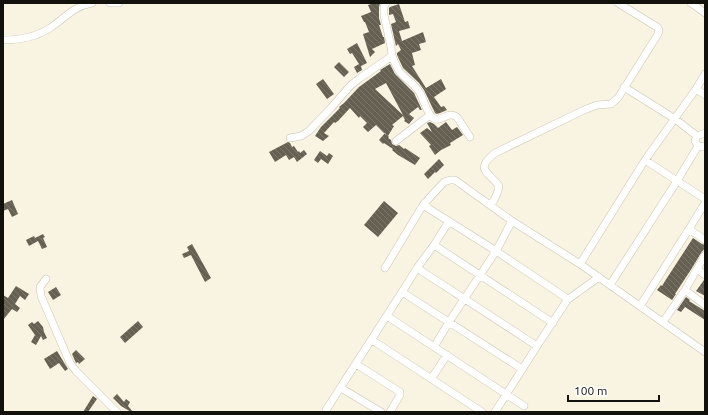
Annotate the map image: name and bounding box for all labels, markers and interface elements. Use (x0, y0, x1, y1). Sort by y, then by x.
scale bar (568, 377, 659, 403)
text: 100 m (574, 384, 607, 397)

